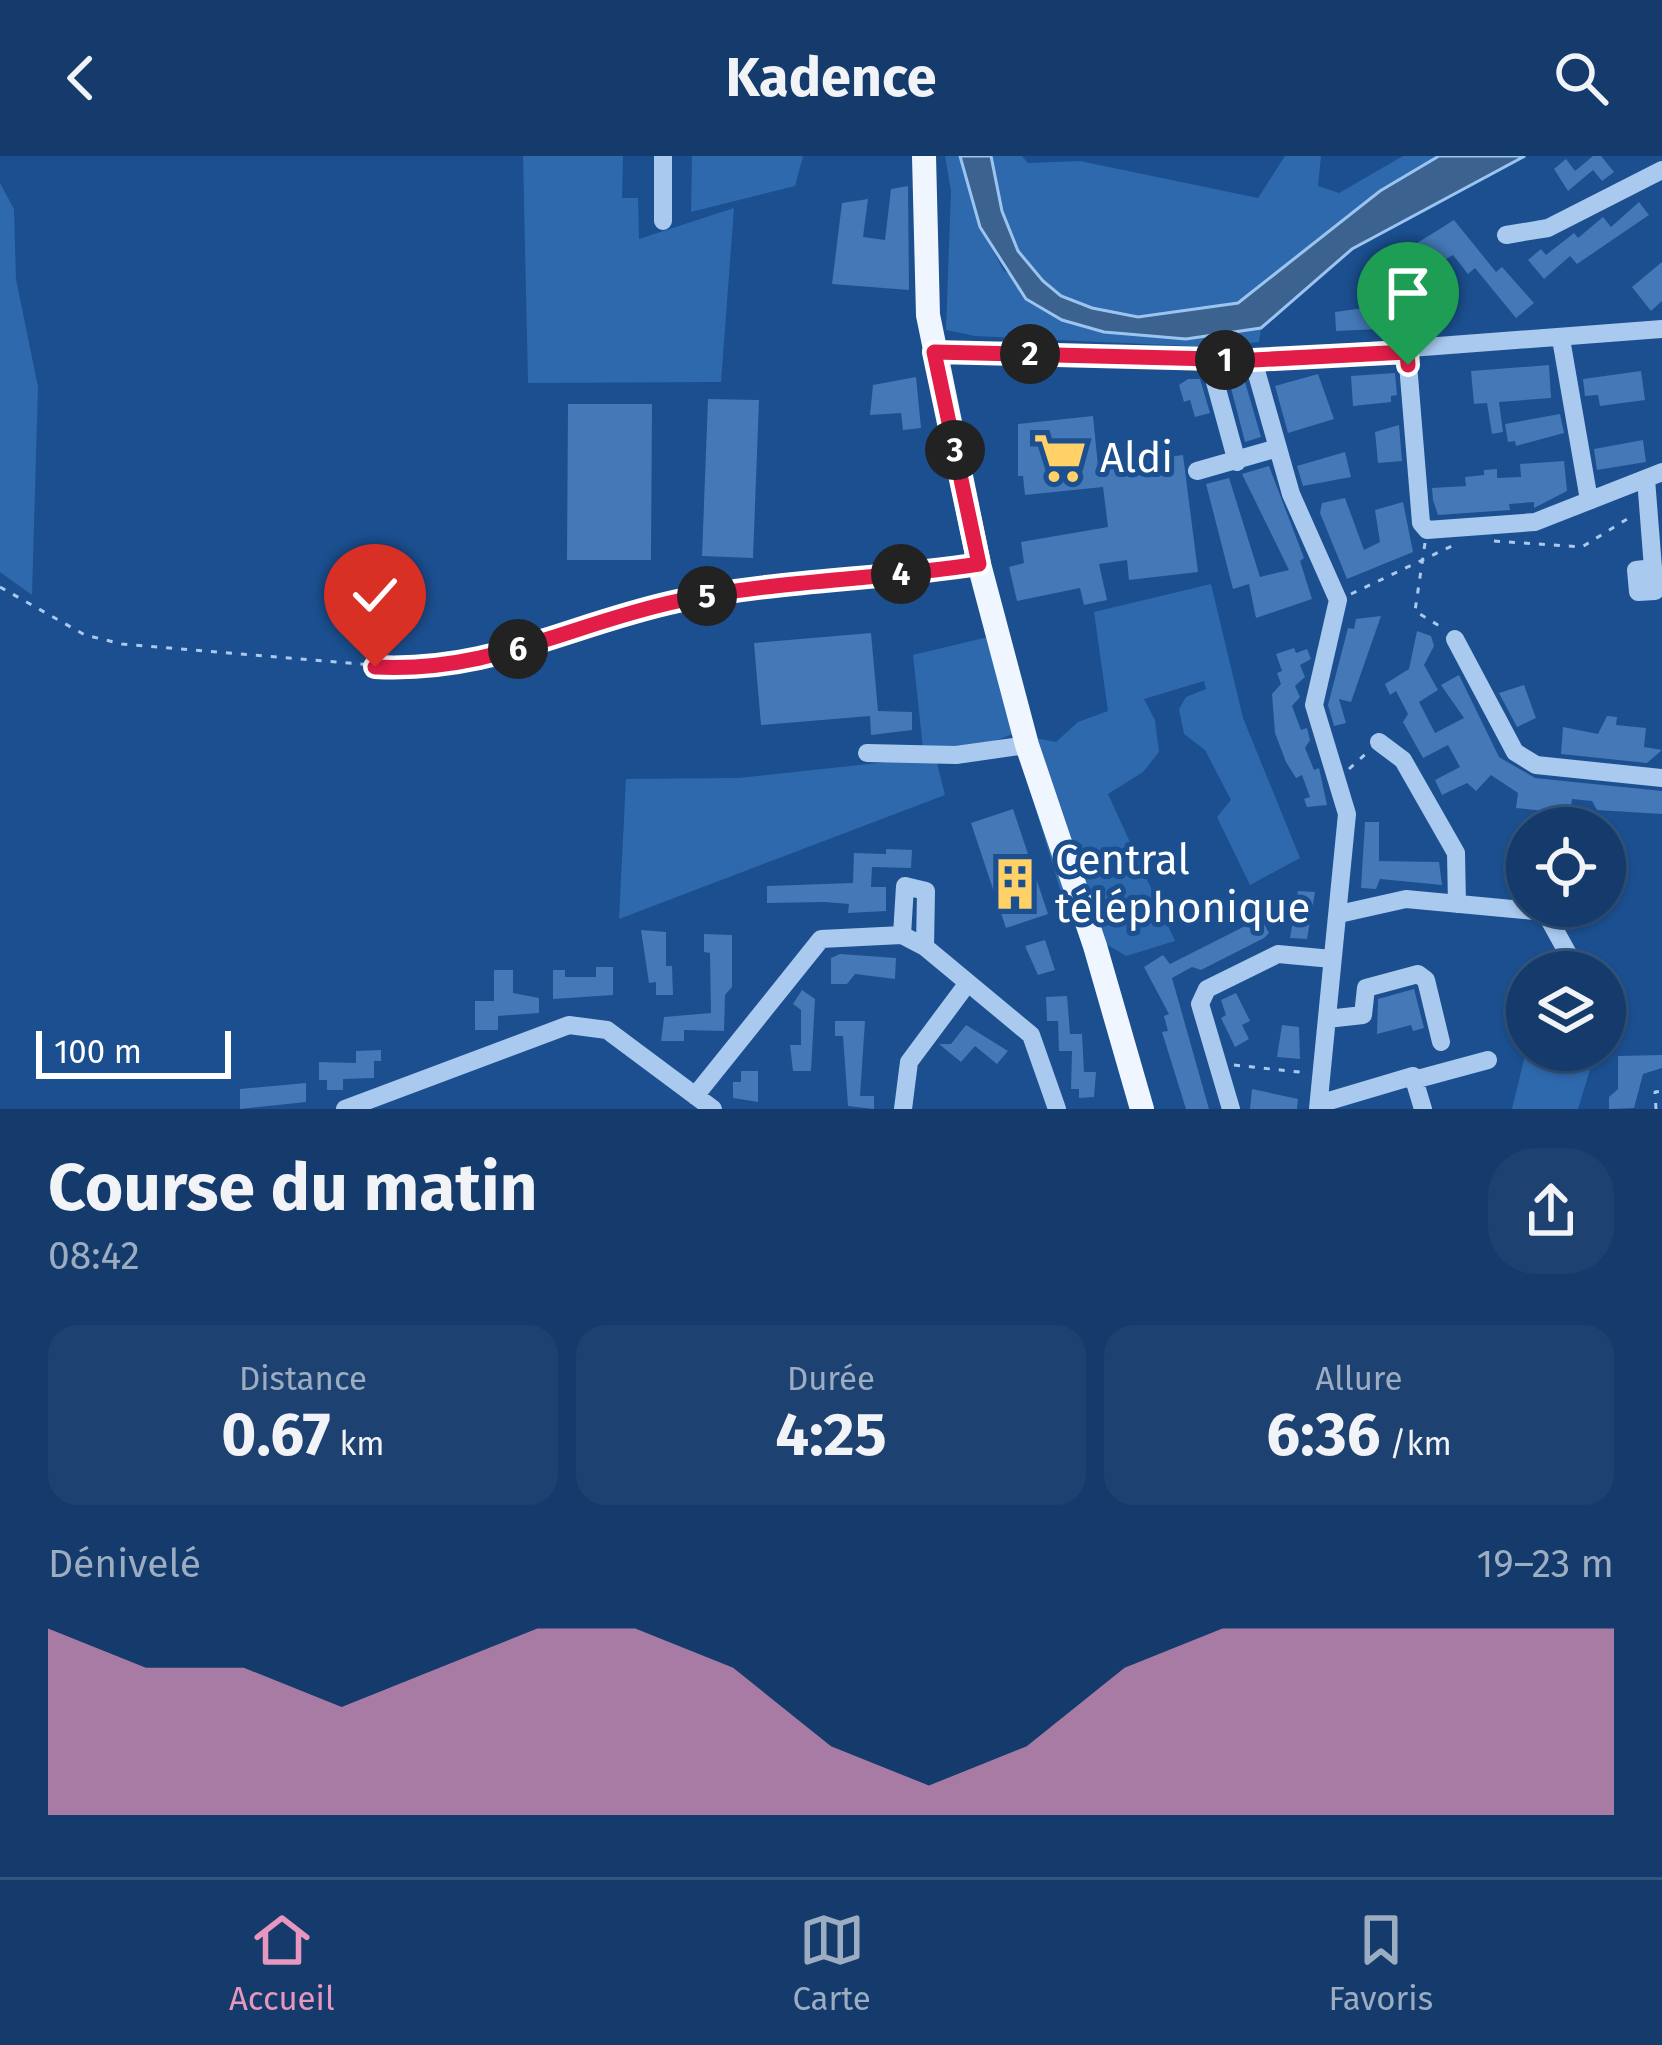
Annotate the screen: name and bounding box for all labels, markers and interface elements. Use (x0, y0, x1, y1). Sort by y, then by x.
icon: back (48, 45, 114, 111)
icon: search (1548, 45, 1614, 111)
text: Kadence (725, 46, 937, 110)
pin (1357, 242, 1459, 365)
icon: arrive (1375, 260, 1441, 326)
pin: 2 (1000, 324, 1060, 384)
pin: 1 (1195, 330, 1255, 390)
text: 2 (1021, 334, 1039, 374)
text: 1 (1217, 340, 1233, 380)
pin: 3 (925, 420, 985, 480)
supermarket icon: Aldi (1031, 429, 1089, 487)
text: 3 (946, 430, 964, 470)
place label: Aldi (1100, 433, 1173, 483)
pin (324, 544, 426, 667)
pin: 4 (871, 544, 931, 604)
text: 4 (892, 554, 910, 594)
icon: check (342, 562, 408, 628)
pin: 5 (677, 566, 737, 626)
text: 5 (698, 576, 716, 616)
pin: 6 (488, 619, 548, 679)
text: 6 (509, 629, 527, 669)
map controls (1506, 807, 1626, 1071)
button: locate (1506, 807, 1626, 927)
place label: Central téléphonique (1055, 835, 1310, 933)
building icon: Central téléphonique (986, 855, 1044, 913)
button: layers (1506, 951, 1626, 1071)
scale bar (36, 1025, 231, 1078)
text: 100 m (54, 1032, 142, 1072)
text: Course du matin (48, 1148, 538, 1227)
button: share (1488, 1148, 1614, 1274)
text: 08:42 (48, 1233, 140, 1279)
text: Distance (239, 1359, 367, 1399)
text: Durée (787, 1359, 875, 1399)
text: Allure (1315, 1359, 1403, 1399)
text: 0.67 (221, 1399, 331, 1471)
text: 4:25 (775, 1399, 887, 1471)
text: 6:36 (1266, 1399, 1381, 1471)
text: km (331, 1424, 385, 1464)
text: /km (1381, 1424, 1452, 1464)
text: Dénivelé (48, 1541, 201, 1587)
text: 19–23 m (1476, 1541, 1614, 1587)
tab: Accueil (229, 1907, 335, 2019)
tab: Carte (792, 1907, 871, 2019)
tab: Favoris (1329, 1907, 1433, 2019)

